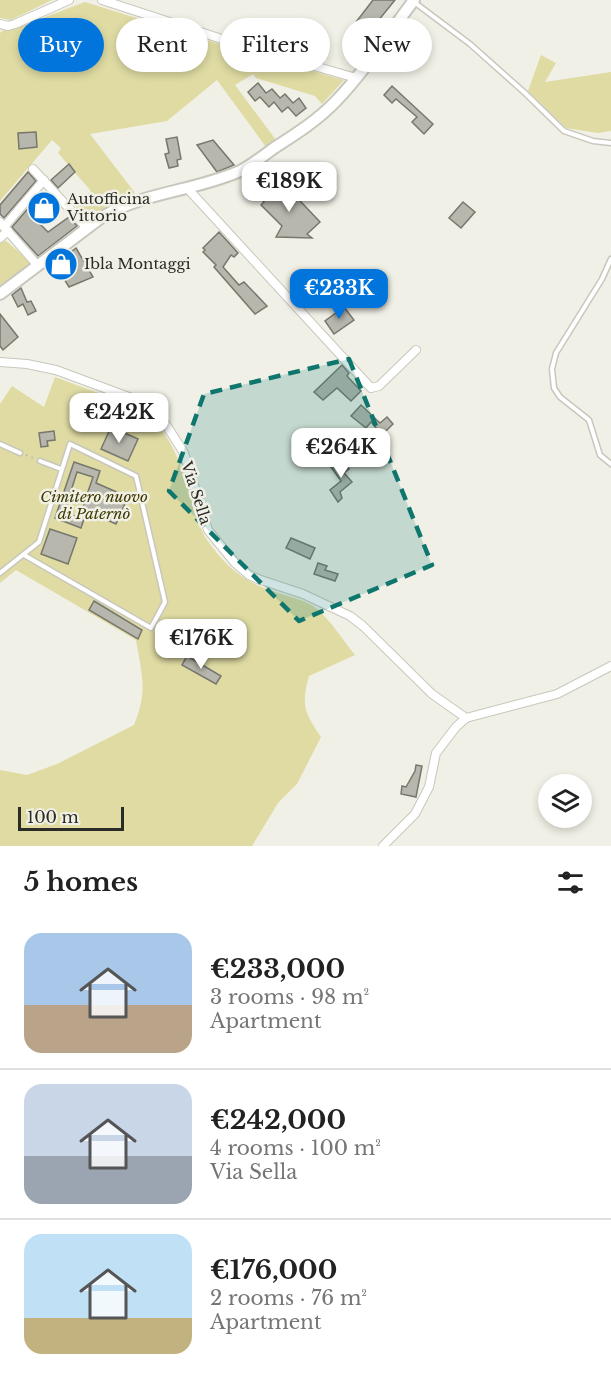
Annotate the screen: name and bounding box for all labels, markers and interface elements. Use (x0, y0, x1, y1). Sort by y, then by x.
chip: Buy (18, 18, 104, 72)
chip: Rent (116, 18, 208, 72)
chip: Filters (220, 18, 330, 72)
chip: New (342, 18, 432, 72)
pin: €189K (247, 162, 331, 213)
text: €189K (256, 169, 322, 193)
place label: Autofficina Vittorio (66, 189, 151, 225)
shop icon: Autofficina Vittorio (26, 190, 62, 226)
shop icon: Ibla Montaggi (43, 246, 79, 282)
place label: Ibla Montaggi (84, 254, 191, 273)
pin: €233K (297, 269, 381, 320)
text: €233K (304, 276, 374, 300)
pin: €242K (77, 393, 161, 444)
text: €242K (84, 400, 155, 424)
pin: €264K (299, 428, 383, 479)
text: €264K (305, 435, 377, 459)
street label: Via Sella (177, 458, 216, 528)
park label: Cimitero nuovo di Paternò (40, 487, 148, 523)
pin: €176K (159, 619, 243, 670)
text: €176K (169, 626, 233, 650)
map controls (538, 774, 592, 828)
button: layers (538, 774, 592, 828)
scale bar (18, 804, 124, 832)
text: 100 m (27, 807, 79, 827)
text: 5 homes (24, 866, 138, 898)
icon: filters (554, 866, 587, 899)
text: €233,000 (210, 953, 345, 985)
icon: home (72, 957, 144, 1029)
text: 3 rooms · 98 m² (210, 985, 369, 1009)
text: Apartment (210, 1009, 321, 1033)
text: €242,000 (210, 1104, 346, 1136)
icon: home (72, 1108, 144, 1180)
text: 4 rooms · 100 m² (210, 1136, 381, 1160)
text: Via Sella (210, 1160, 297, 1184)
text: €176,000 (210, 1254, 337, 1286)
icon: home (72, 1258, 144, 1330)
text: 2 rooms · 76 m² (210, 1286, 367, 1310)
text: Apartment (210, 1310, 321, 1334)

